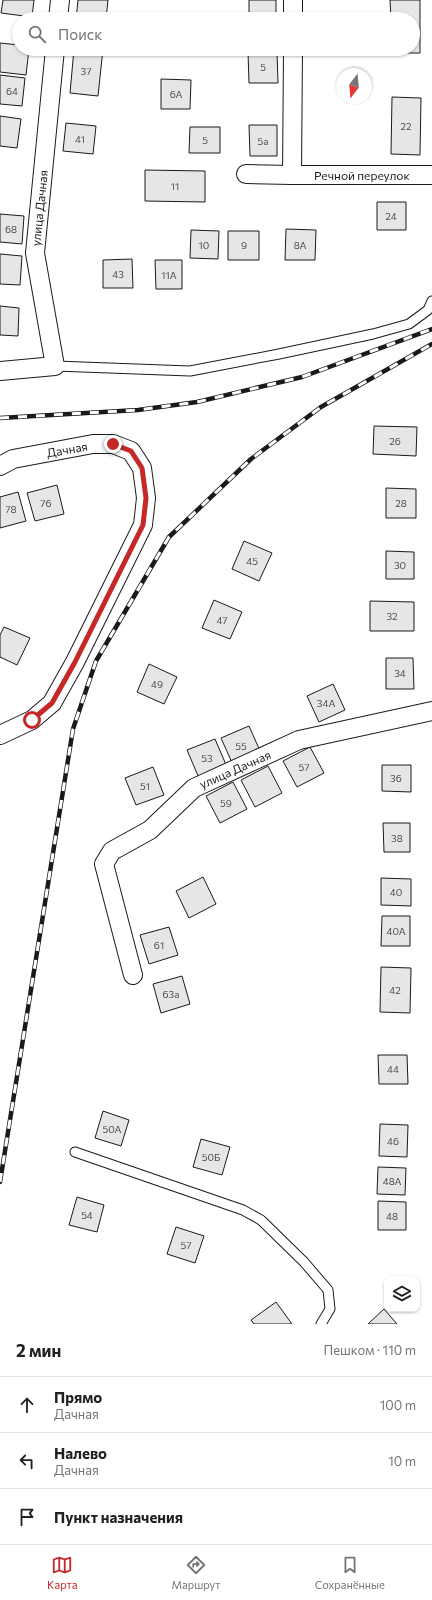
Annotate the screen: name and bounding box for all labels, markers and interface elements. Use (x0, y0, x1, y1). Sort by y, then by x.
search box (12, 12, 420, 56)
icon: search (26, 23, 48, 45)
text: Поиск (58, 25, 102, 43)
house number: 5 (260, 61, 266, 73)
house number: 37 (81, 65, 91, 77)
north arrow (336, 68, 372, 104)
house number: 64 (6, 85, 18, 97)
house number: 6А (170, 88, 182, 100)
house number: 22 (400, 120, 412, 132)
house number: 41 (75, 133, 85, 145)
house number: 5 (202, 134, 208, 146)
house number: 5а (258, 135, 268, 147)
street label: Речной переулок (314, 168, 411, 182)
street label: улица Дачная (28, 169, 50, 247)
house number: 11 (171, 180, 179, 192)
house number: 24 (385, 210, 397, 222)
house number: 68 (5, 223, 17, 235)
house number: 10 (199, 239, 209, 251)
house number: 9 (241, 239, 247, 251)
house number: 8А (294, 239, 306, 251)
house number: 43 (112, 268, 124, 280)
house number: 11А (161, 269, 177, 281)
route end (104, 435, 122, 453)
house number: 26 (389, 435, 401, 447)
street label: Дачная (45, 439, 89, 459)
house number: 76 (40, 497, 52, 509)
house number: 28 (395, 497, 407, 509)
house number: 78 (5, 503, 17, 515)
house number: 45 (246, 555, 258, 567)
house number: 30 (394, 559, 406, 571)
house number: 32 (386, 610, 398, 622)
house number: 47 (216, 614, 228, 626)
house number: 34 (394, 667, 406, 679)
house number: 49 (151, 678, 163, 690)
house number: 34А (317, 697, 335, 709)
route start (23, 711, 41, 729)
house number: 55 (235, 740, 247, 752)
street label: улица Дачная (197, 747, 273, 791)
house number: 53 (201, 752, 213, 764)
house number: 57 (298, 761, 310, 773)
house number: 36 (390, 772, 402, 784)
house number: 51 (140, 780, 150, 792)
house number: 59 (220, 797, 232, 809)
house number: 38 (391, 832, 403, 844)
house number: 40 (390, 886, 402, 898)
house number: 40А (386, 925, 406, 937)
house number: 61 (154, 939, 164, 951)
house number: 42 (389, 984, 401, 996)
house number: 63а (163, 988, 179, 1000)
house number: 44 (387, 1063, 399, 1075)
house number: 50А (103, 1123, 122, 1135)
house number: 46 (387, 1135, 399, 1147)
house number: 50Б (202, 1151, 220, 1163)
house number: 48А (383, 1175, 401, 1187)
house number: 54 (81, 1209, 93, 1221)
house number: 48 (386, 1210, 398, 1222)
house number: 57 (180, 1239, 192, 1251)
map controls (384, 1276, 420, 1312)
button: layers (384, 1276, 420, 1312)
text: 2 мин (16, 1340, 61, 1361)
text: Пешком · 110 m (324, 1342, 416, 1358)
text: Прямо (54, 1388, 102, 1406)
icon: ahead (16, 1394, 38, 1416)
text: 100 m (380, 1397, 416, 1413)
text: Дачная (54, 1406, 99, 1422)
text: Налево (54, 1444, 107, 1462)
icon: left (16, 1450, 38, 1472)
text: 10 m (388, 1453, 416, 1469)
text: Дачная (54, 1462, 99, 1478)
icon: arrive (16, 1506, 38, 1528)
text: Пункт назначения (54, 1508, 183, 1526)
tab: Карта (47, 1554, 77, 1591)
tab: Маршрут (172, 1554, 220, 1591)
tab: Сохранённые (315, 1554, 385, 1591)

